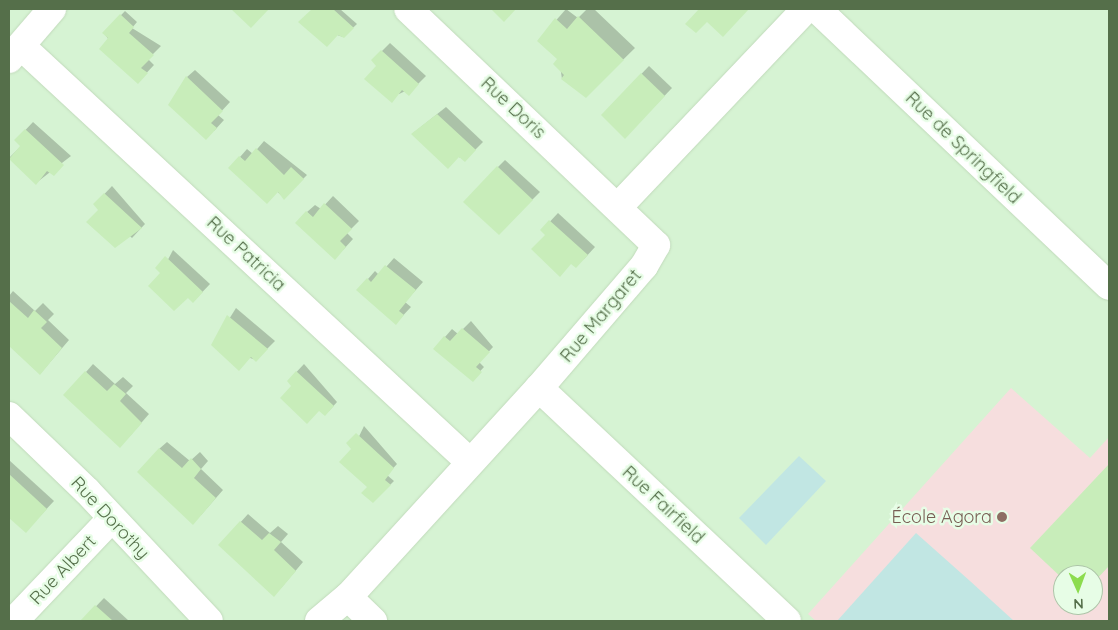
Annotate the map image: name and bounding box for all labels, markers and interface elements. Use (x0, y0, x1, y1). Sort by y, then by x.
street label: Rue Doris (476, 73, 550, 143)
street label: Rue de Springfield (901, 87, 1025, 209)
street label: Rue Patricia (202, 212, 290, 296)
street label: Rue Margaret (556, 265, 646, 367)
street label: Rue Fairfield (618, 462, 708, 548)
street label: Rue Dorothy (66, 472, 154, 564)
place label: École Agora (892, 506, 992, 528)
marker: École Agora (996, 511, 1008, 523)
street label: Rue Albert (25, 531, 101, 609)
north arrow (1053, 565, 1103, 615)
text: N (1073, 595, 1084, 613)

